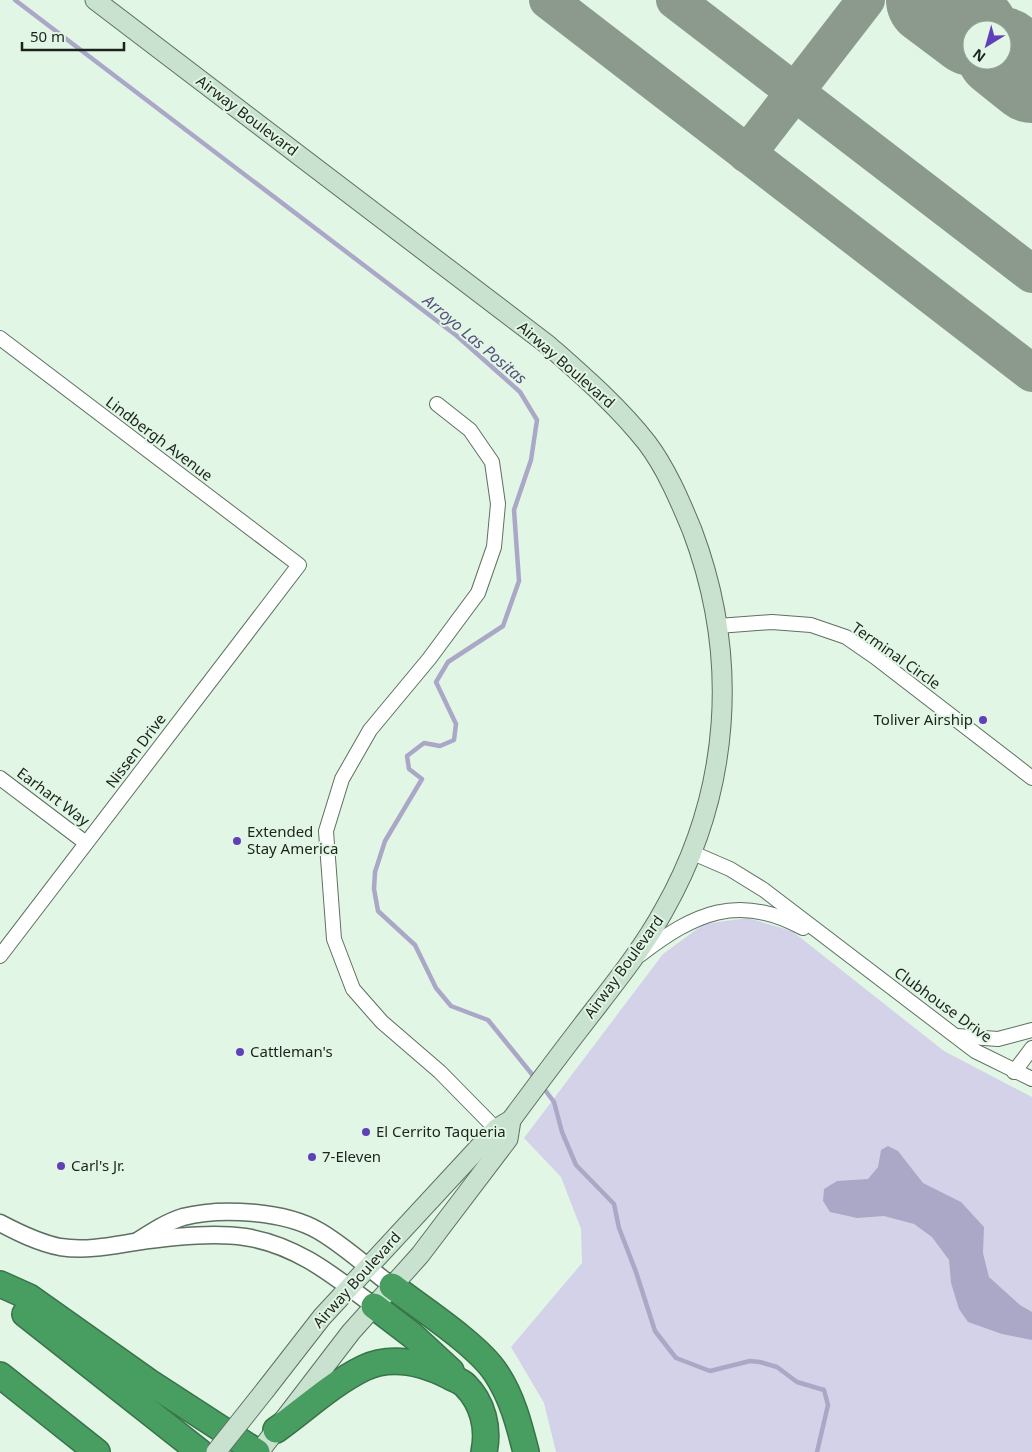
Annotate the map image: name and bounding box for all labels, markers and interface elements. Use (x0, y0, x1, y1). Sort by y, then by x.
scale bar (22, 20, 125, 52)
north arrow (962, 20, 1012, 70)
text: 50 m (30, 26, 65, 46)
text: N (969, 45, 989, 67)
street label: Airway Boulevard (193, 70, 303, 160)
water label: Arroyo Las Positas (418, 288, 532, 389)
street label: Airway Boulevard (514, 316, 620, 412)
street label: Lindbergh Avenue (102, 391, 217, 485)
street label: Terminal Circle (848, 617, 945, 693)
street label: Nissen Drive (101, 709, 170, 792)
place label: Toliver Airship (874, 709, 973, 729)
marker: Toliver Airship (977, 714, 989, 726)
street label: Earhart Way (13, 762, 94, 830)
place label: Extended Stay America (247, 821, 338, 858)
marker: Extended Stay America (231, 835, 243, 847)
street label: Airway Boulevard (579, 911, 667, 1022)
street label: Clubhouse Drive (891, 962, 996, 1046)
place label: Cattleman's (250, 1041, 333, 1061)
marker: Cattleman's (234, 1046, 246, 1058)
place label: El Cerrito Taqueria (376, 1121, 506, 1141)
marker: El Cerrito Taqueria (360, 1126, 372, 1138)
place label: 7-Eleven (322, 1146, 381, 1166)
marker: 7-Eleven (306, 1151, 318, 1163)
place label: Carl's Jr. (71, 1155, 125, 1175)
marker: Carl's Jr. (55, 1160, 67, 1172)
street label: Airway Boulevard (308, 1227, 405, 1332)

